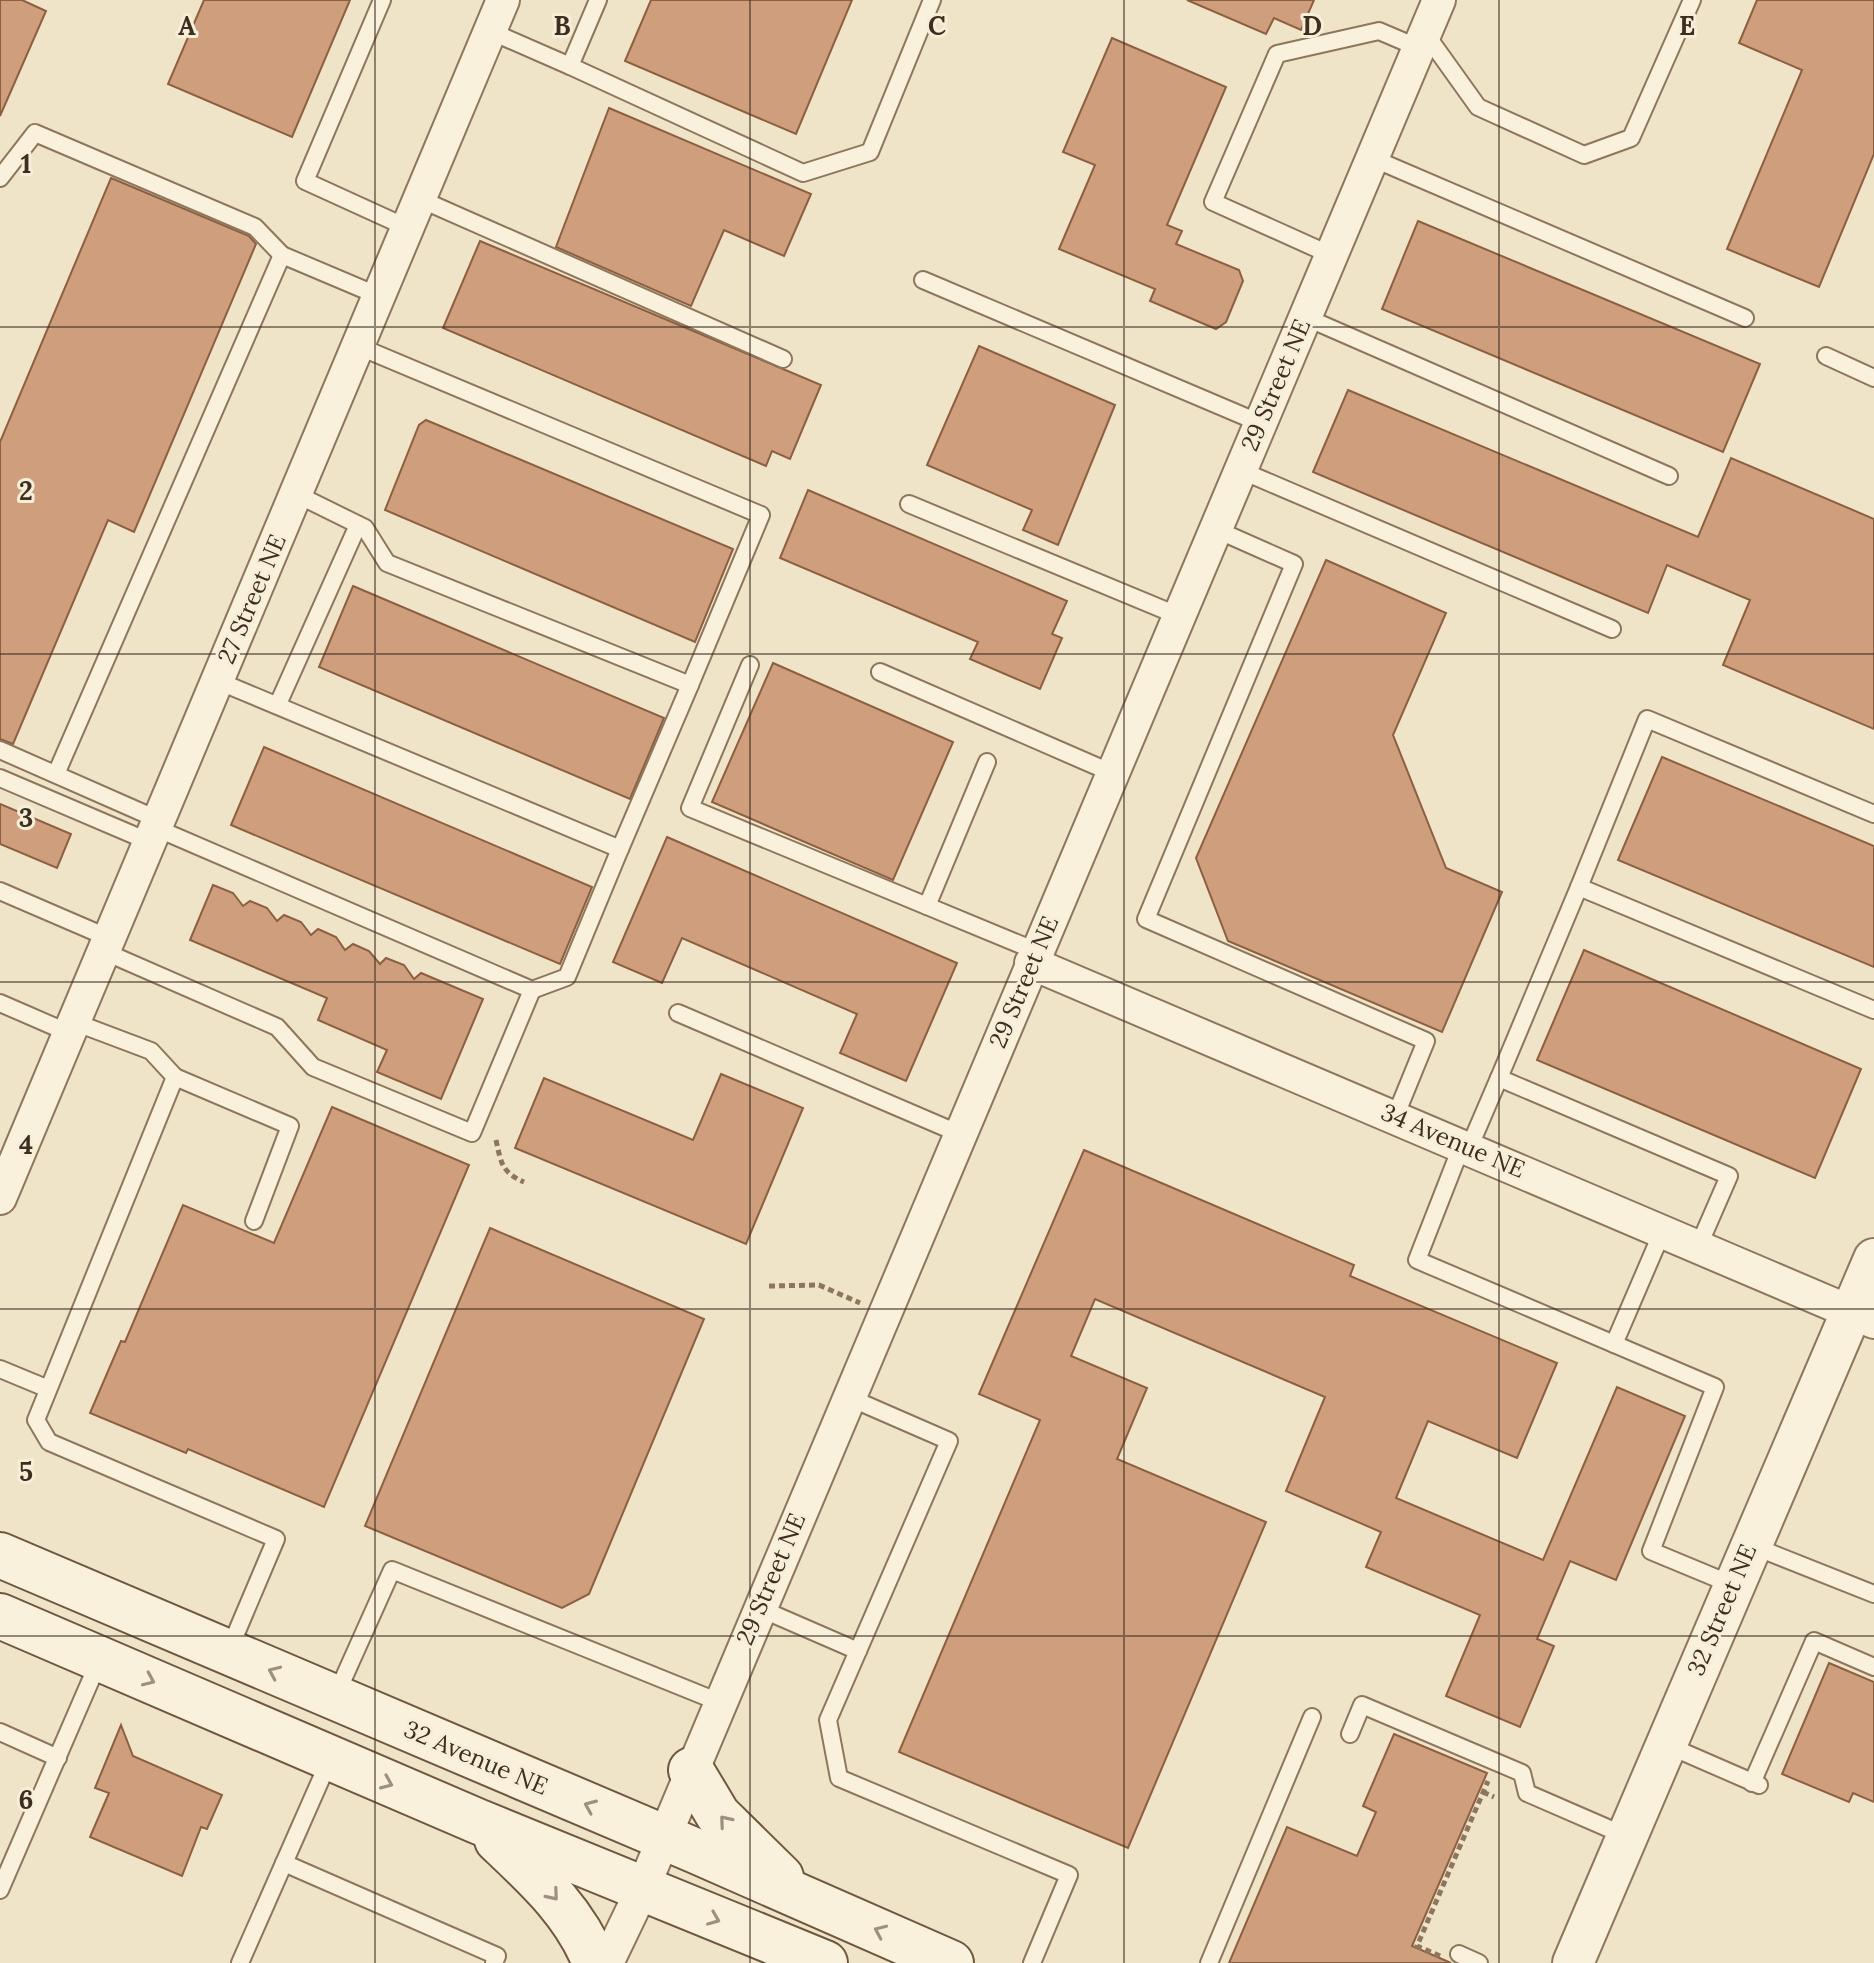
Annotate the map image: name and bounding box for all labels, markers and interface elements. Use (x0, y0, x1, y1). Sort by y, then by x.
text: A (178, 9, 196, 42)
text: B (553, 9, 571, 42)
text: C (928, 9, 946, 42)
text: D (1302, 9, 1322, 42)
text: E (1679, 9, 1695, 42)
text: 1 (21, 147, 31, 180)
street label: 29 Street NE (1234, 314, 1317, 456)
text: 2 (19, 474, 33, 507)
street label: 27 Street NE (210, 529, 293, 668)
text: 3 (19, 801, 33, 834)
street label: 29 Street NE (982, 911, 1065, 1053)
street label: 34 Avenue NE (1376, 1096, 1530, 1185)
text: 4 (19, 1128, 33, 1161)
text: 5 (19, 1455, 33, 1488)
street label: 29 Street NE (729, 1508, 812, 1650)
street label: 32 Street NE (1680, 1539, 1763, 1680)
one-way arrow (267, 1665, 282, 1681)
one-way arrow (141, 1671, 155, 1687)
street label: 32 Avenue NE (399, 1713, 553, 1802)
one-way arrow (379, 1774, 393, 1790)
text: 6 (19, 1783, 33, 1816)
one-way arrow (584, 1800, 598, 1816)
one-way arrow (720, 1816, 735, 1830)
one-way arrow (543, 1886, 558, 1901)
one-way arrow (706, 1909, 720, 1926)
one-way arrow (874, 1925, 888, 1941)

